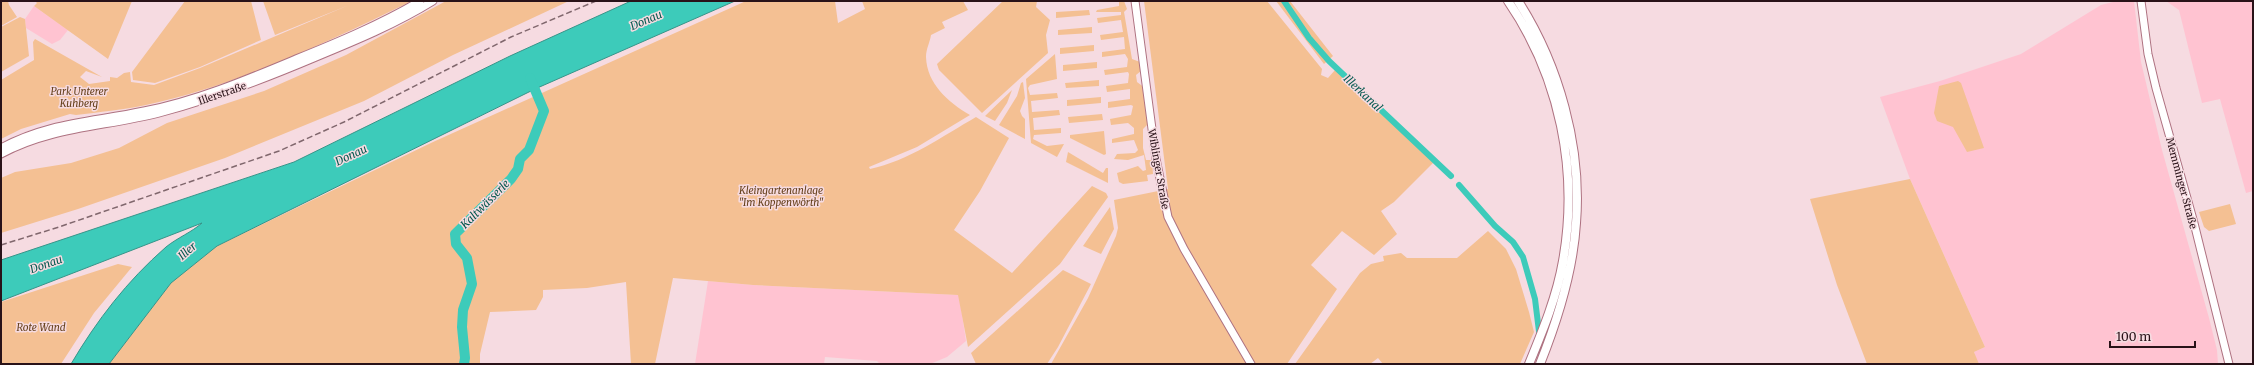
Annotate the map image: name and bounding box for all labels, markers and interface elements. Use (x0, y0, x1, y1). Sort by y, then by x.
water label: Donau (627, 7, 664, 33)
water label: Illerkanal (1341, 72, 1385, 114)
street label: Illerstraße (196, 79, 248, 108)
park label: Park Unterer Kuhberg (50, 85, 108, 110)
street label: Wiblinger Straße (1145, 127, 1172, 210)
street label: Memminger Straße (2163, 136, 2200, 230)
water label: Donau (332, 142, 369, 169)
water label: Kaltwässerle (457, 176, 513, 232)
park label: Kleingartenanlage "Im Koppenwörth" (738, 184, 824, 209)
water label: Iller (175, 239, 199, 263)
water label: Donau (27, 252, 64, 276)
park label: Rote Wand (16, 321, 66, 334)
scale bar (2110, 323, 2195, 349)
text: 100 m (2116, 329, 2151, 344)

